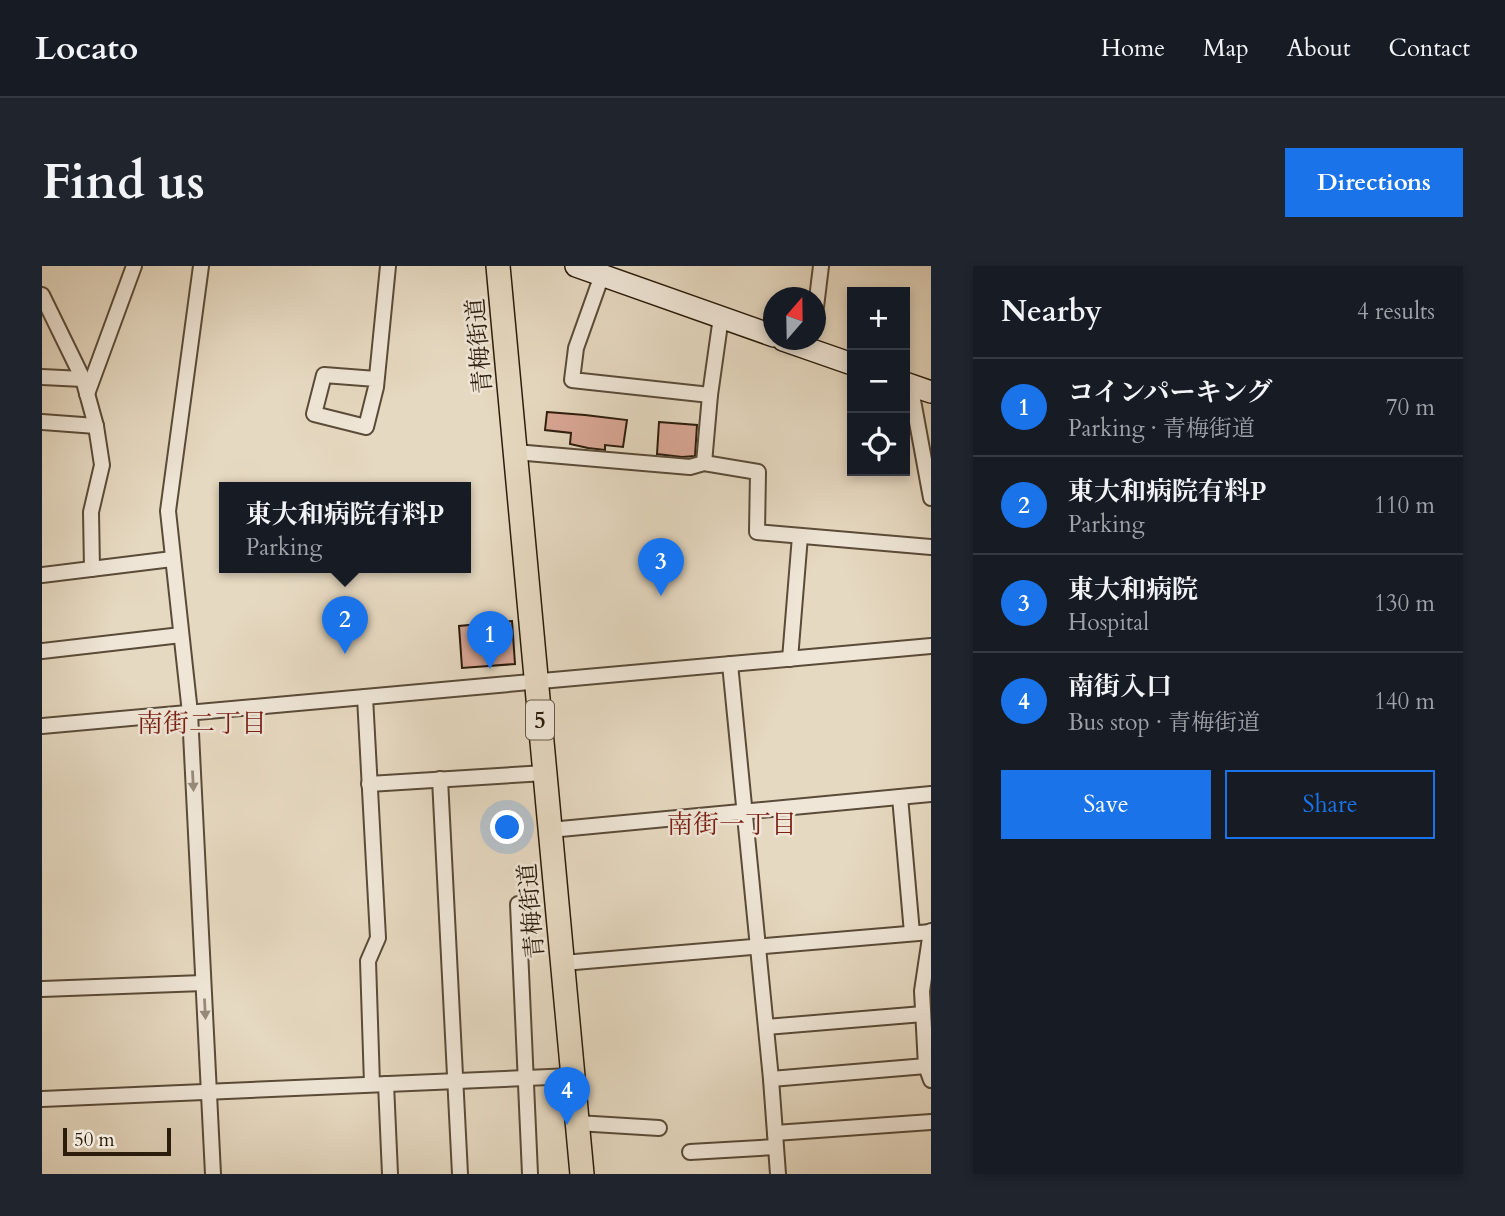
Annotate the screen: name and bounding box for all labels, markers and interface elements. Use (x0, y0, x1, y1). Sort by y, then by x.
text: Locato (35, 26, 138, 71)
text: Home (1101, 32, 1165, 65)
text: Map (1203, 32, 1249, 65)
text: About (1287, 32, 1351, 65)
text: Contact (1389, 32, 1470, 65)
button: Directions (1285, 148, 1463, 217)
text: Find us (42, 149, 205, 216)
north arrow (763, 287, 826, 350)
map controls (847, 287, 910, 476)
button: + (847, 287, 910, 350)
text: Nearby (1001, 291, 1102, 332)
text: 4 results (1357, 296, 1435, 327)
street label: 青梅街道 (459, 297, 500, 395)
button: − (847, 350, 910, 413)
text: コインパーキング (1068, 375, 1273, 410)
text: 1 (1018, 392, 1030, 423)
text: 70 m (1386, 392, 1435, 423)
button: locate (847, 413, 910, 476)
text: Parking · 青梅街道 (1068, 413, 1255, 444)
text: 東大和病院有料P (1068, 474, 1267, 509)
popup (219, 482, 471, 573)
text: 2 (1018, 490, 1030, 521)
text: 110 m (1374, 490, 1435, 521)
text: 東大和病院有料P (246, 497, 444, 532)
text: Parking (1068, 509, 1145, 540)
text: Parking (246, 532, 322, 563)
pin: 3 (638, 538, 684, 596)
text: 東大和病院 (1068, 572, 1198, 607)
text: 3 (1018, 588, 1030, 619)
text: 130 m (1374, 588, 1435, 619)
pin: 2 (322, 596, 368, 654)
text: Hospital (1068, 607, 1149, 638)
pin: 1 (467, 611, 513, 669)
text: 南街入口 (1068, 669, 1172, 704)
text: 4 (1018, 686, 1030, 717)
text: 140 m (1374, 686, 1435, 717)
road number: 5 (526, 701, 554, 740)
district label: 南街二丁目 (137, 706, 267, 741)
text: Bus stop · 青梅街道 (1068, 707, 1260, 738)
button: Save (1001, 770, 1211, 839)
button: Share (1225, 770, 1435, 839)
one-way arrow (188, 771, 199, 793)
district label: 南街一丁目 (667, 807, 797, 842)
your location (490, 810, 524, 844)
street label: 青梅街道 (511, 862, 552, 960)
one-way arrow (199, 998, 210, 1020)
pin: 4 (544, 1067, 590, 1125)
scale bar (63, 1125, 172, 1157)
text: 50 m (74, 1127, 115, 1153)

